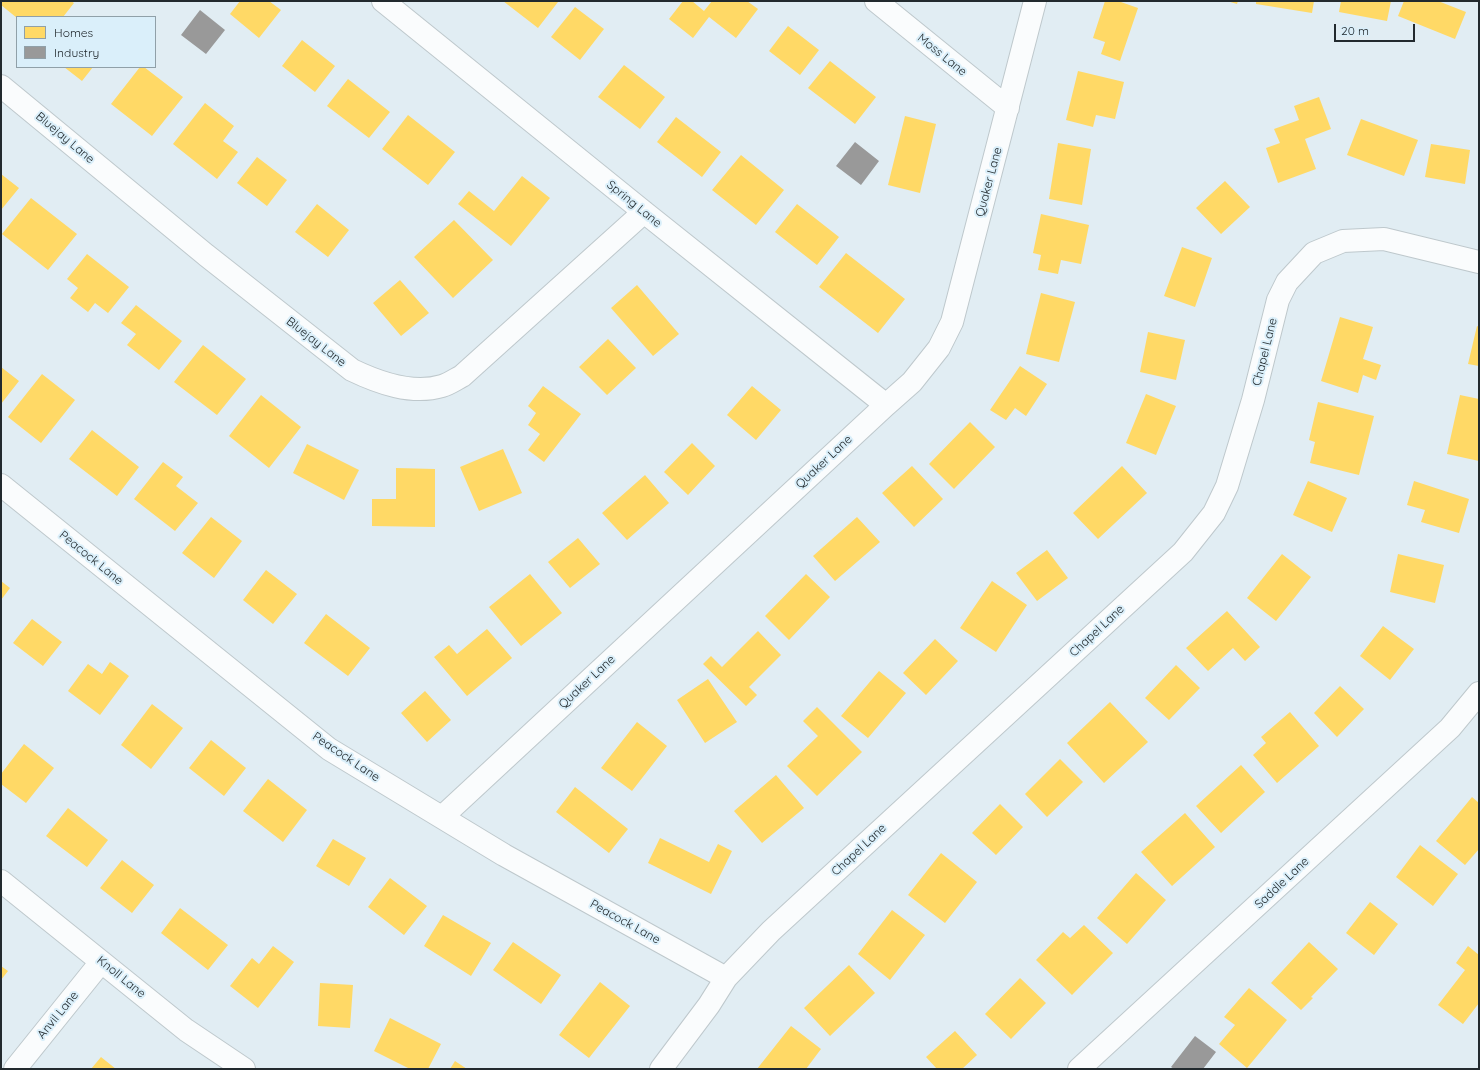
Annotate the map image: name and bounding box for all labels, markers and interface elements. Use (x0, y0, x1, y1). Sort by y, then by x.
legend (16, 16, 156, 68)
scale bar (1336, 16, 1417, 42)
text: 20 m (1341, 23, 1369, 38)
text: Homes (54, 25, 93, 40)
street label: Moss Lane (915, 31, 969, 79)
text: Industry (54, 45, 99, 60)
street label: Bluejay Lane (33, 109, 97, 167)
street label: Quaker Lane (973, 146, 1005, 218)
street label: Spring Lane (604, 178, 664, 230)
street label: Bluejay Lane (283, 314, 349, 370)
street label: Chapel Lane (1250, 317, 1280, 387)
street label: Quaker Lane (793, 432, 855, 492)
street label: Peacock Lane (56, 528, 126, 588)
street label: Chapel Lane (1067, 602, 1127, 660)
street label: Quaker Lane (556, 652, 618, 712)
street label: Peacock Lane (310, 729, 382, 785)
street label: Chapel Lane (829, 821, 889, 879)
street label: Saddle Lane (1252, 854, 1312, 912)
street label: Peacock Lane (587, 897, 663, 947)
street label: Knoll Lane (94, 953, 148, 1001)
street label: Anvil Lane (34, 988, 82, 1042)

